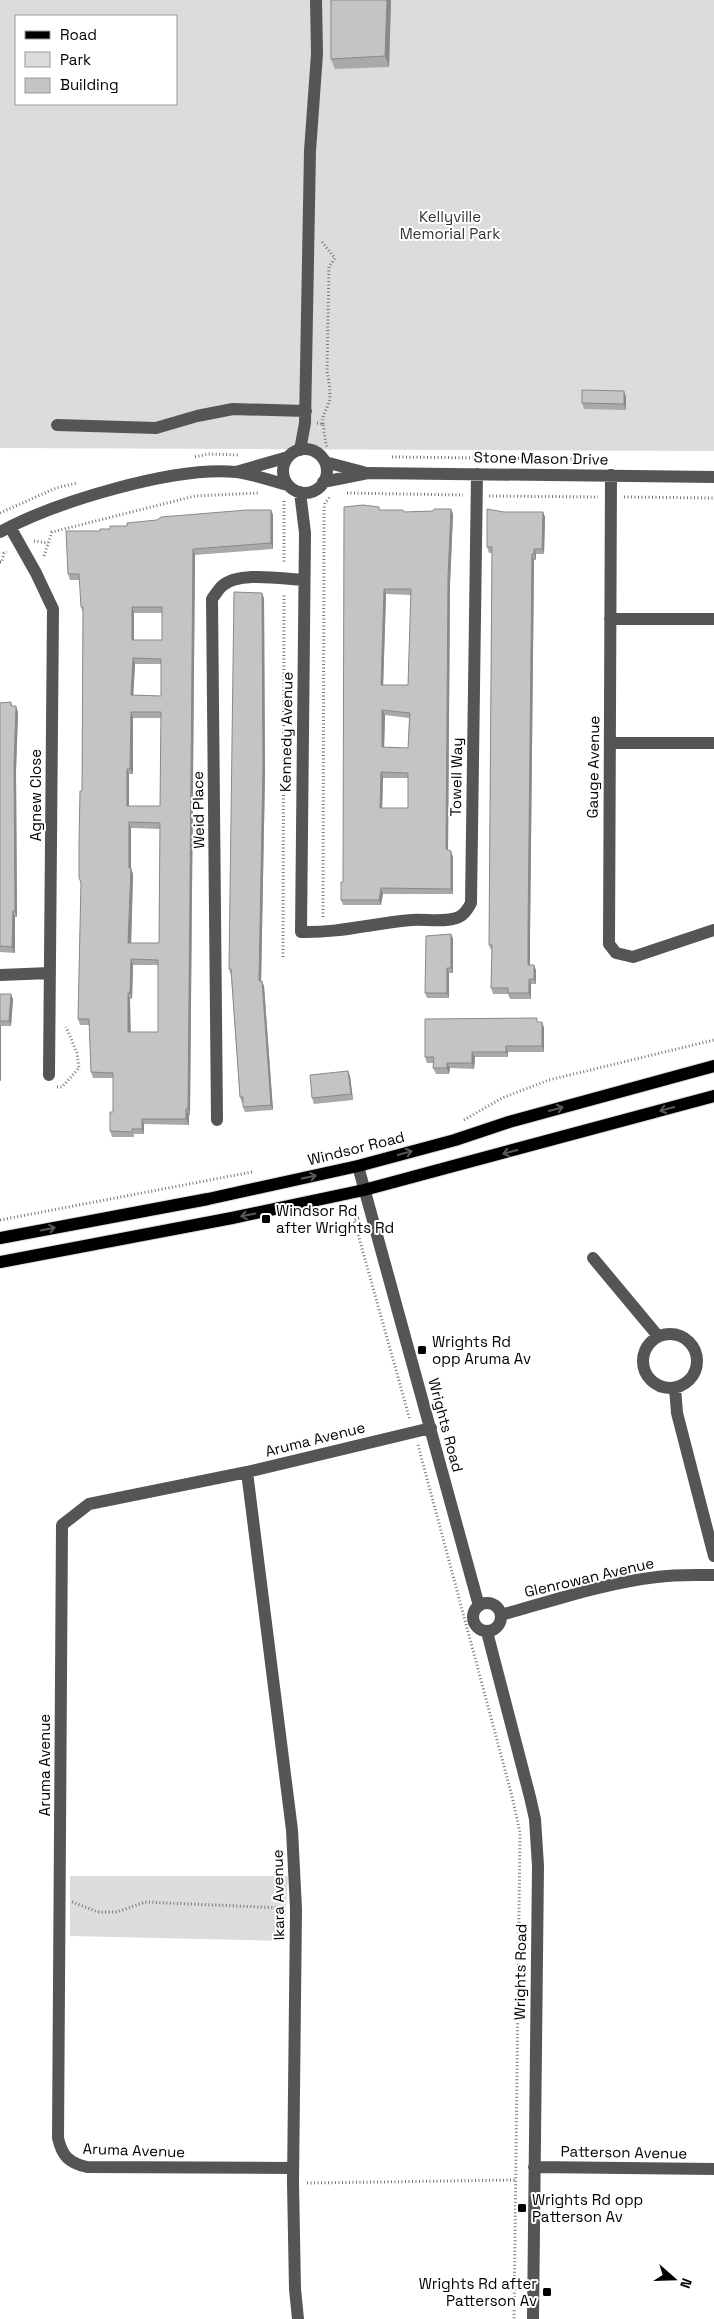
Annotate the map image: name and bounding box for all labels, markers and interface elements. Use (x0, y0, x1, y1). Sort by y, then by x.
legend (15, 15, 178, 105)
text: Road (60, 25, 97, 44)
text: Park (60, 50, 91, 69)
text: Building (60, 75, 119, 94)
park label: Kellyville Memorial Park (400, 207, 500, 243)
street label: Stone Mason Drive (473, 447, 609, 469)
street label: Kennedy Avenue (275, 671, 297, 792)
street label: Gauge Avenue (583, 715, 603, 818)
street label: Towell Way (446, 737, 466, 817)
street label: Agnew Close (26, 749, 45, 841)
street label: Weid Place (188, 771, 208, 849)
one-way arrow (547, 1104, 563, 1113)
one-way arrow (659, 1105, 675, 1114)
street label: Windsor Road (306, 1127, 406, 1169)
one-way arrow (503, 1147, 519, 1157)
one-way arrow (397, 1148, 413, 1158)
one-way arrow (300, 1172, 316, 1181)
place label: Windsor Rd after Wrights Rd (276, 1201, 394, 1237)
one-way arrow (240, 1211, 256, 1220)
marker: Windsor Rd after Wrights Rd (260, 1213, 272, 1225)
one-way arrow (40, 1224, 56, 1233)
place label: Wrights Rd opp Aruma Av (432, 1332, 531, 1368)
marker: Wrights Rd opp Aruma Av (416, 1344, 428, 1356)
street label: Wrights Road (424, 1376, 468, 1474)
street label: Aruma Avenue (263, 1417, 367, 1461)
street label: Glenrowan Avenue (522, 1553, 656, 1601)
street label: Aruma Avenue (35, 1714, 54, 1816)
street label: Ikara Avenue (268, 1849, 288, 1941)
street label: Wrights Road (510, 1924, 530, 2020)
street label: Aruma Avenue (82, 2139, 186, 2161)
street label: Patterson Avenue (561, 2141, 688, 2163)
place label: Wrights Rd opp Patterson Av (532, 2190, 643, 2226)
marker: Wrights Rd opp Patterson Av (516, 2202, 528, 2214)
north arrow (649, 2254, 699, 2304)
place label: Wrights Rd after Patterson Av (419, 2274, 537, 2310)
text: N (676, 2276, 696, 2291)
marker: Wrights Rd after Patterson Av (541, 2286, 553, 2298)

